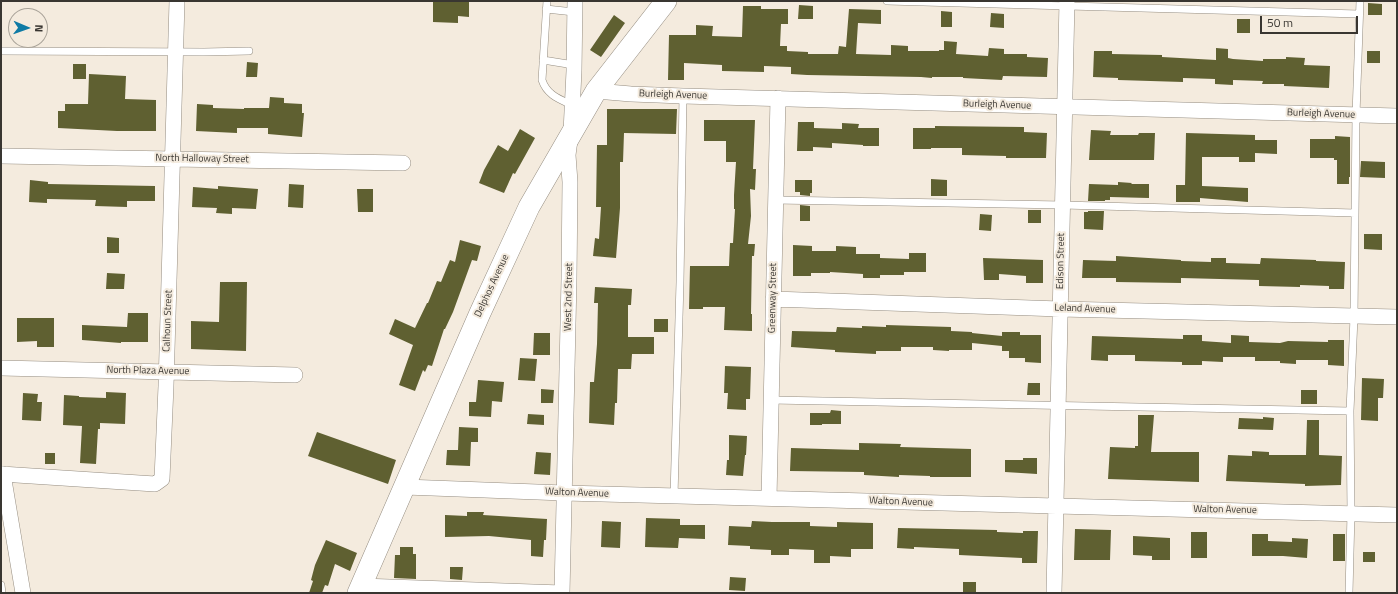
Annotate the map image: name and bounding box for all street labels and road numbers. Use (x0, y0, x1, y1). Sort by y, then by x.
street label: Burleigh Avenue (639, 88, 707, 102)
street label: Burleigh Avenue (963, 98, 1031, 112)
street label: Burleigh Avenue (1287, 107, 1355, 121)
street label: North Halloway Street (155, 152, 249, 166)
street label: Edison Street (1055, 233, 1067, 289)
street label: Delphos Avenue (472, 253, 512, 319)
street label: West 2nd Street (562, 263, 576, 331)
street label: Greenway Street (766, 263, 780, 333)
street label: Calhoun Street (161, 290, 175, 352)
street label: Leland Avenue (1054, 302, 1116, 316)
street label: North Plaza Avenue (106, 364, 190, 378)
street label: Walton Avenue (545, 486, 609, 500)
street label: Walton Avenue (869, 495, 933, 509)
street label: Walton Avenue (1193, 503, 1257, 517)

